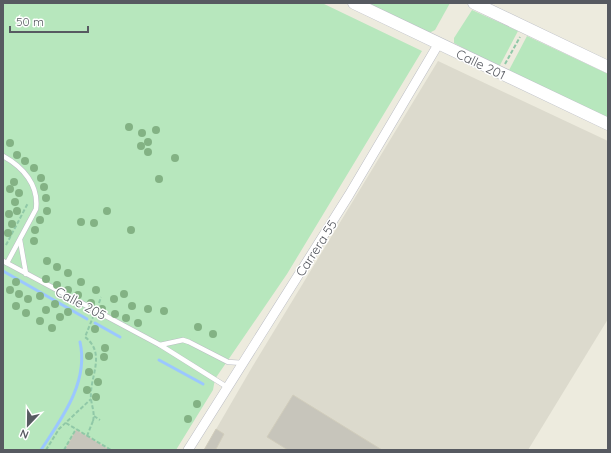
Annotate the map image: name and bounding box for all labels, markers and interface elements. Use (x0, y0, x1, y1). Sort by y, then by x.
scale bar (10, 8, 88, 34)
text: 50 m (16, 14, 44, 29)
street label: Calle 201 (454, 45, 508, 83)
street label: Carrera 55 (292, 217, 340, 279)
street label: Calle 205 (53, 283, 109, 323)
north arrow (8, 405, 48, 445)
text: N (18, 426, 31, 442)

